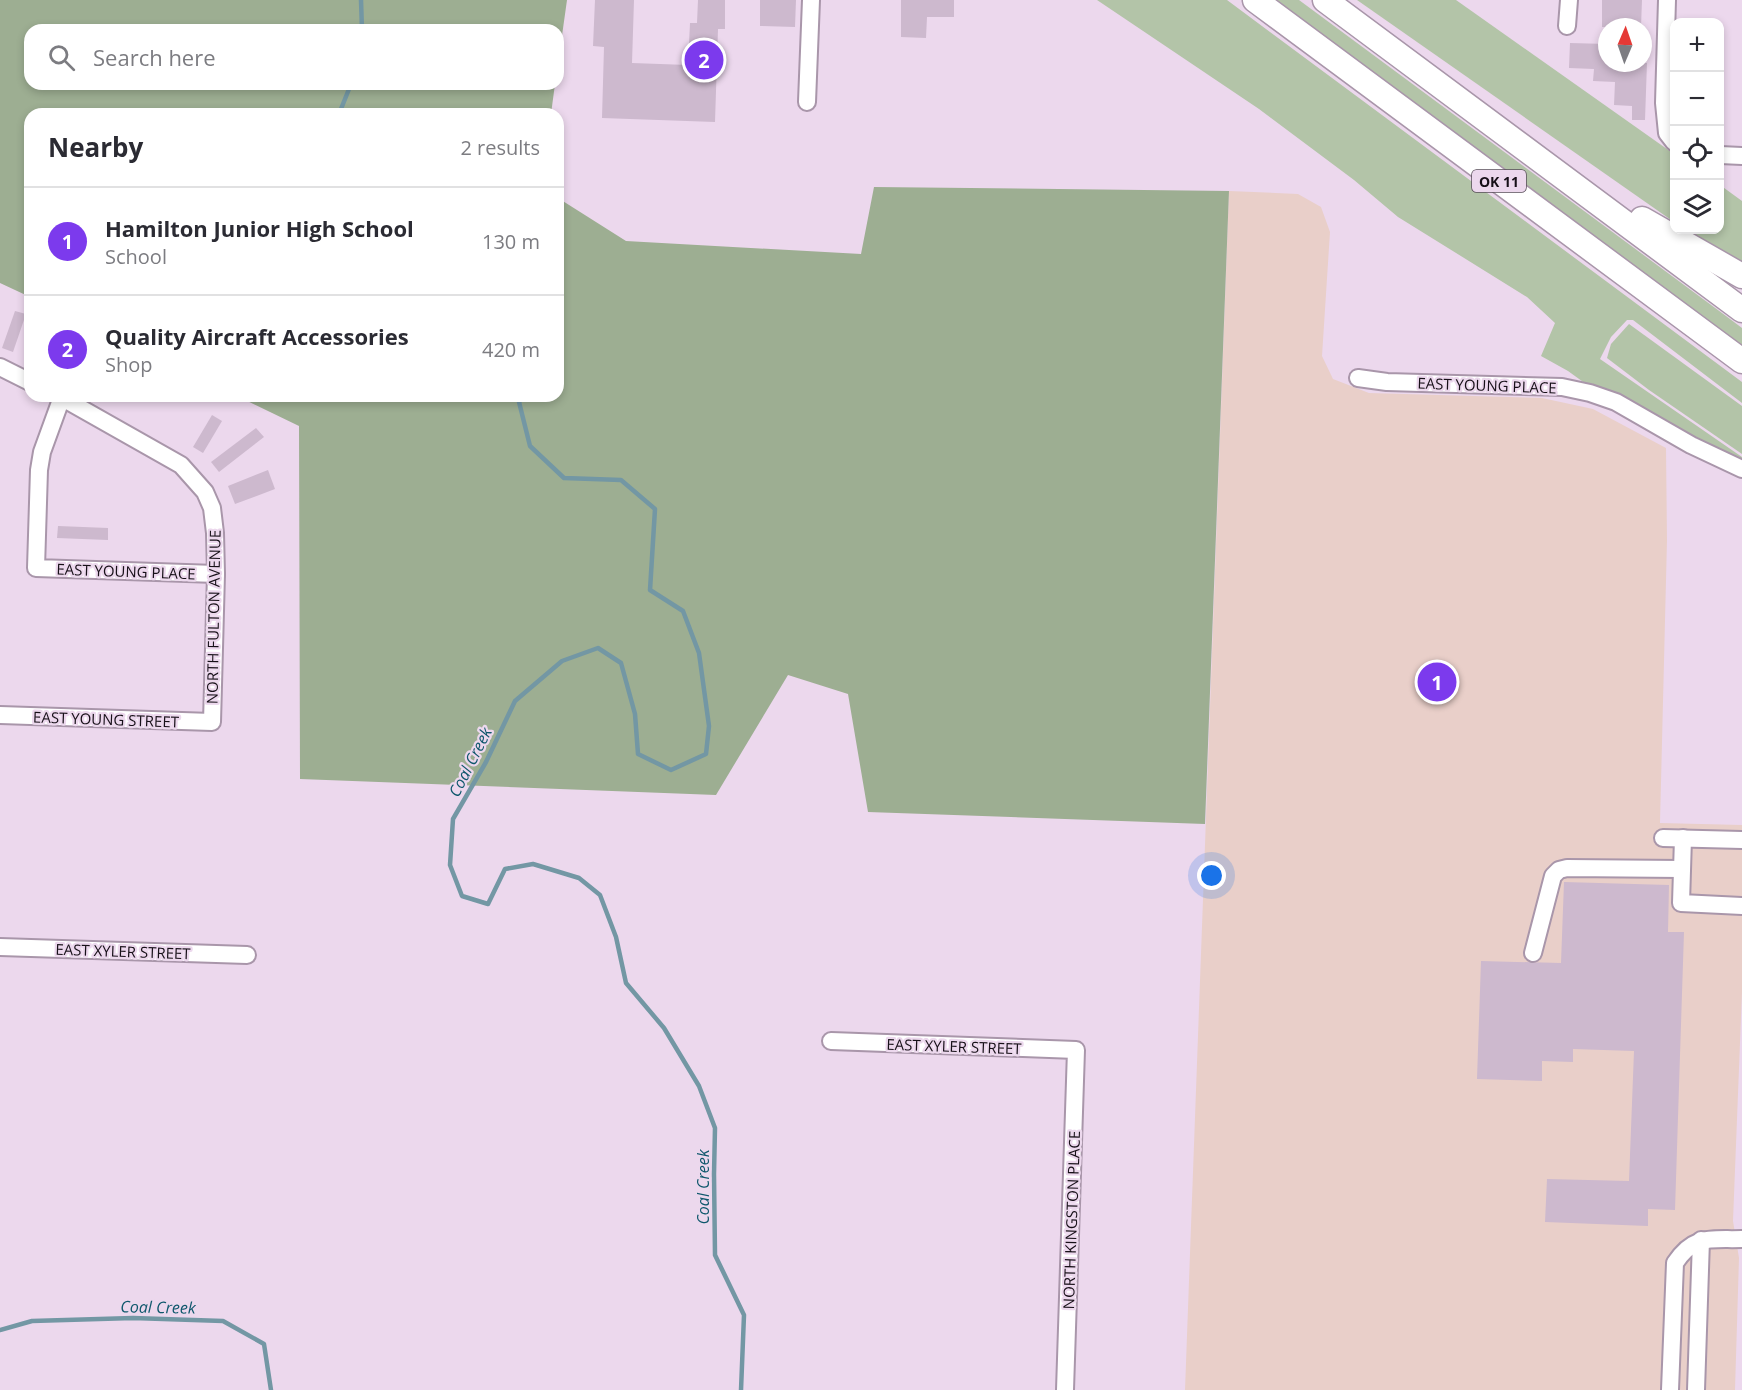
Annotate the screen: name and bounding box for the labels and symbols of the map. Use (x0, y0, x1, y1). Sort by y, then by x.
north arrow (1598, 18, 1652, 72)
pin: 2 (684, 38, 724, 82)
road number: OK 11 (1472, 170, 1526, 192)
street label: EAST YOUNG PLACE (1417, 373, 1557, 397)
street label: NORTH FULTON AVENUE (201, 530, 225, 704)
street label: EAST YOUNG PLACE (56, 559, 196, 583)
pin: 1 (1418, 660, 1456, 704)
street label: EAST YOUNG STREET (33, 706, 180, 732)
water label: Coal Creek (443, 722, 497, 800)
your location (1197, 861, 1226, 890)
street label: EAST XYLER STREET (55, 939, 192, 963)
street label: EAST XYLER STREET (886, 1034, 1023, 1058)
street label: NORTH KINGSTON PLACE (1058, 1130, 1084, 1310)
water label: Coal Creek (692, 1148, 714, 1225)
water label: Coal Creek (120, 1295, 197, 1319)

